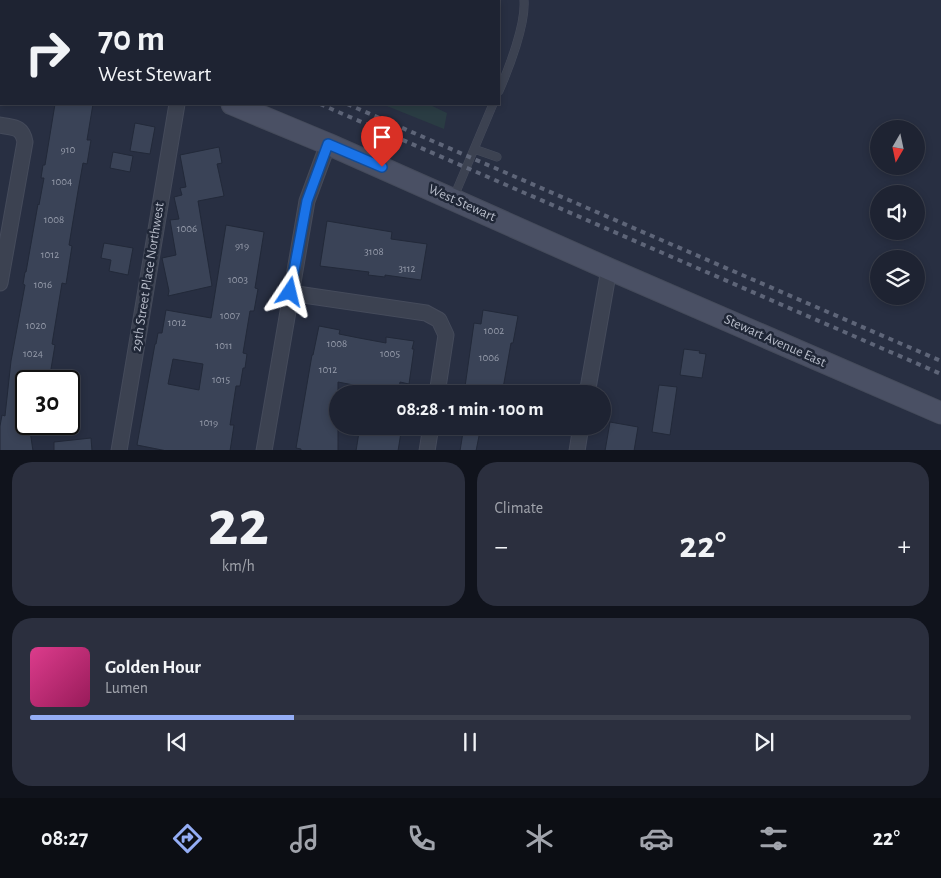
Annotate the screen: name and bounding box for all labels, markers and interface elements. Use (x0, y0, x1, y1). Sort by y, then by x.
icon: right (15, 20, 80, 85)
text: 70 m (98, 22, 165, 57)
text: West Stewart (98, 63, 211, 85)
pin (361, 116, 403, 167)
north arrow (870, 120, 925, 175)
map controls (870, 120, 925, 305)
icon: arrive (368, 123, 396, 151)
house number: 910 (61, 144, 76, 155)
house number: 1004 (52, 176, 72, 187)
street label: West Stewart (426, 182, 498, 224)
button: sound (870, 185, 925, 240)
street label: 29th Street Place Northwest (129, 201, 167, 353)
house number: 1008 (44, 214, 64, 225)
house number: 1006 (177, 223, 197, 234)
house number: 919 (235, 240, 249, 251)
house number: 3108 (364, 246, 384, 257)
house number: 1012 (41, 249, 59, 260)
button: layers (870, 250, 925, 305)
house number: 3112 (398, 263, 416, 274)
position arrow (263, 265, 315, 317)
house number: 1003 (228, 274, 248, 285)
house number: 1016 (34, 279, 52, 290)
house number: 1007 (220, 310, 240, 321)
street label: Stewart Avenue East (722, 312, 829, 370)
house number: 1012 (168, 317, 186, 328)
house number: 1020 (26, 320, 46, 331)
house number: 1002 (484, 325, 504, 336)
house number: 1008 (327, 338, 347, 349)
house number: 1011 (215, 340, 233, 351)
house number: 1024 (23, 348, 43, 359)
house number: 1005 (380, 348, 400, 359)
house number: 1006 (479, 352, 499, 363)
house number: 1012 (319, 364, 337, 375)
speed limit sign: 30 (15, 370, 80, 435)
house number: 1015 (212, 374, 230, 385)
text: 08:28 · 1 min · 100 m (396, 400, 544, 419)
house number: 1019 (200, 417, 218, 428)
text: 22 (208, 492, 269, 557)
text: Climate (495, 500, 543, 516)
text: 22° (679, 527, 726, 565)
text: − (495, 533, 508, 561)
text: + (898, 533, 911, 561)
text: km/h (222, 558, 255, 574)
text: Golden Hour (105, 658, 201, 677)
text: Lumen (105, 680, 148, 696)
icon: previous (163, 728, 191, 756)
icon: pause (456, 728, 484, 756)
icon: next (750, 728, 778, 756)
icon: directions (170, 821, 205, 856)
icon: music (287, 821, 322, 856)
icon: phone (404, 821, 439, 856)
icon: climate (522, 821, 557, 856)
icon: car (639, 821, 674, 856)
icon: filters (756, 821, 791, 856)
text: 08:27 (41, 827, 88, 849)
text: 22° (873, 827, 900, 849)

